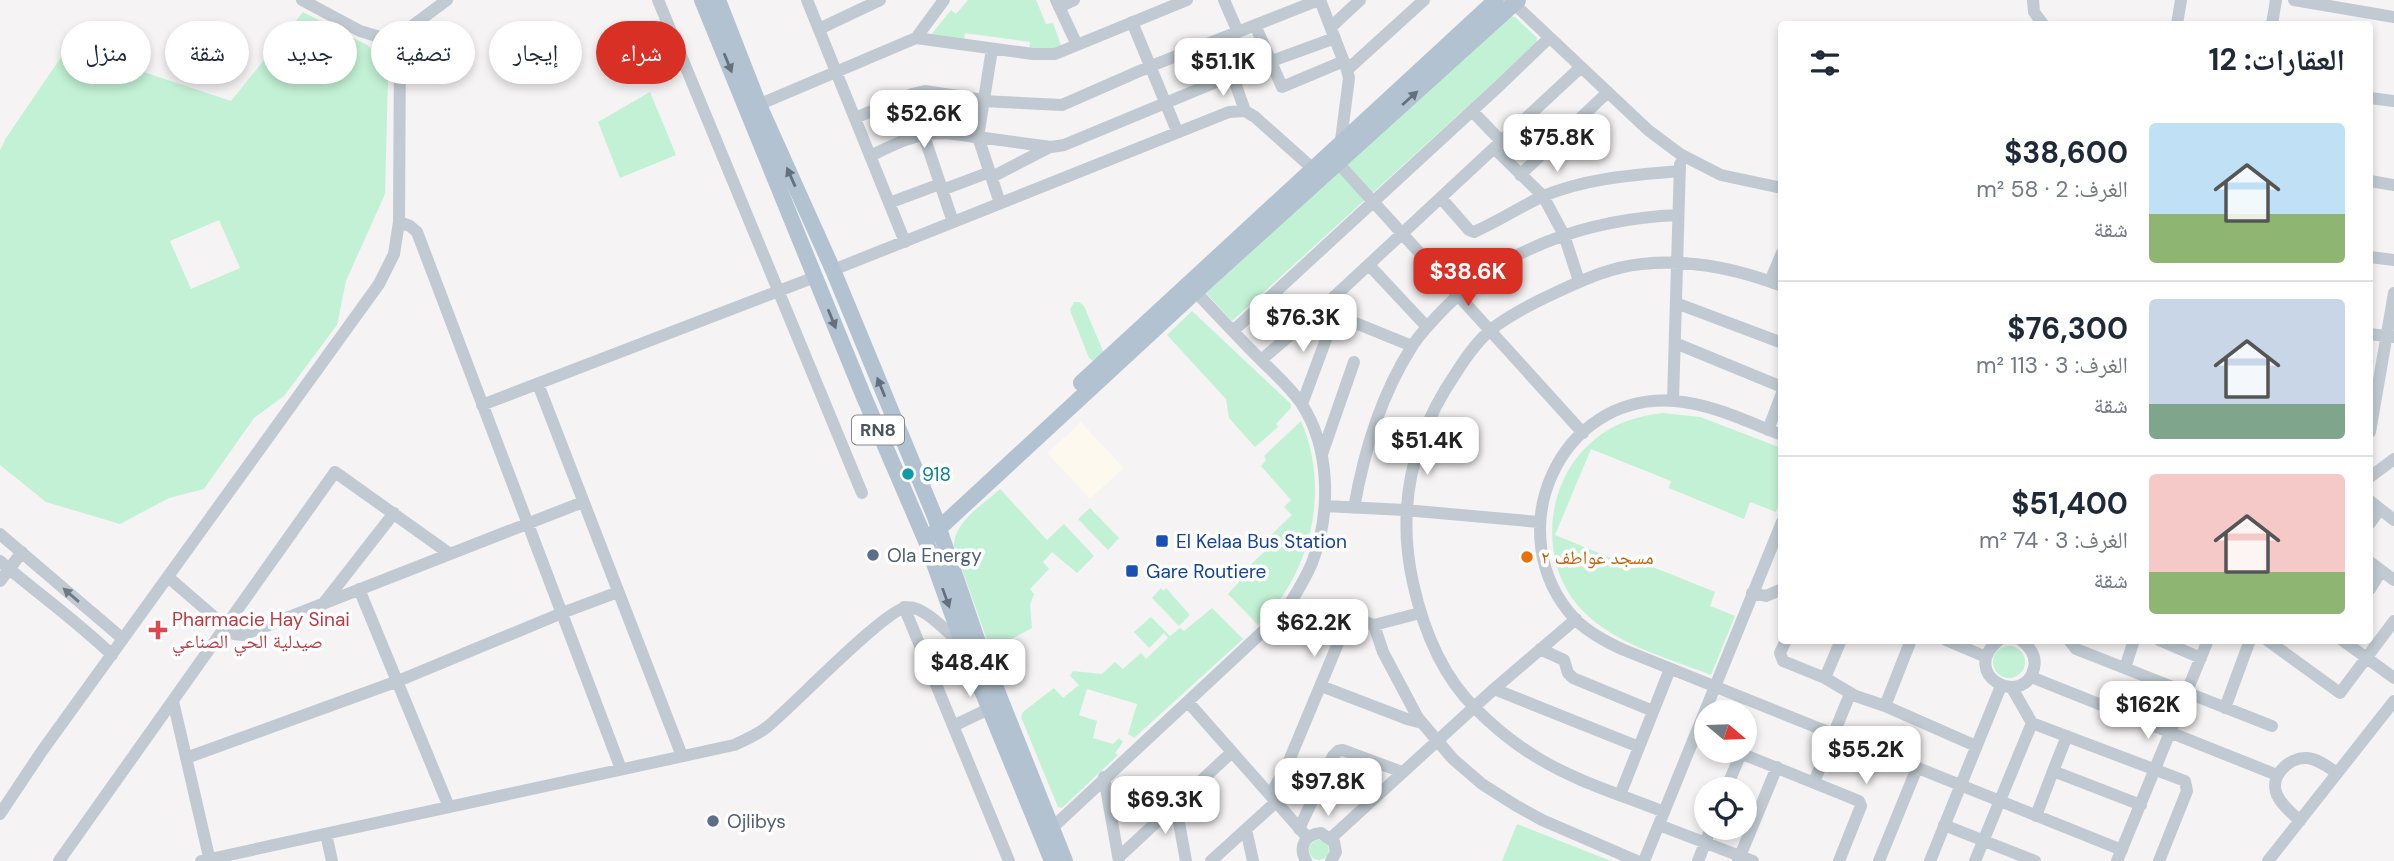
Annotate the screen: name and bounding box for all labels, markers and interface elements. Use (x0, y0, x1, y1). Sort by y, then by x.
chip: منزل (61, 21, 151, 84)
chip: شقة (165, 21, 249, 84)
chip: جديد (263, 21, 357, 84)
chip: تصفية (371, 21, 475, 84)
chip: إيجار (489, 21, 582, 84)
chip: شراء (596, 21, 686, 84)
pin: $51.1K (1166, 38, 1280, 98)
text: العقارات: 12 (2209, 40, 2345, 79)
icon: filters (1806, 44, 1844, 82)
text: $51.1K (1191, 46, 1256, 76)
one-way arrow (722, 53, 733, 74)
pin: $52.6K (867, 90, 981, 150)
one-way arrow (1401, 91, 1418, 107)
text: $52.6K (886, 98, 962, 128)
pin: $75.8K (1500, 114, 1614, 174)
text: $75.8K (1519, 122, 1595, 152)
text: $38,600 (2004, 133, 2128, 172)
icon: home (2205, 151, 2289, 235)
one-way arrow (786, 166, 797, 187)
text: الغرف: 2 · 58 m² (1976, 174, 2128, 204)
text: شقة (2094, 214, 2128, 244)
pin: $38.6K (1411, 248, 1525, 308)
text: $38.6K (1429, 256, 1507, 286)
pin: $76.3K (1246, 294, 1360, 354)
text: $76.3K (1266, 302, 1340, 332)
one-way arrow (827, 309, 838, 330)
text: $76,300 (2007, 309, 2128, 348)
icon: home (2205, 327, 2289, 411)
text: الغرف: 3 · 113 m² (1976, 350, 2128, 380)
one-way arrow (875, 376, 886, 397)
text: شقة (2094, 390, 2128, 420)
road number: RN8 (852, 416, 904, 444)
pin: $51.4K (1370, 418, 1484, 477)
text: $51.4K (1391, 425, 1463, 455)
place label: 918 (922, 462, 951, 487)
marker: 918 (900, 466, 916, 482)
text: $51,400 (2011, 484, 2128, 523)
icon: home (2205, 502, 2289, 586)
text: الغرف: 3 · 74 m² (1979, 525, 2128, 555)
place label: El Kelaa Bus Station (1176, 529, 1347, 554)
marker: El Kelaa Bus Station (1154, 533, 1170, 549)
place label: Ola Energy (887, 543, 982, 568)
place label: مسجد عواطف ٢ (1541, 545, 1654, 570)
marker: Ola Energy (865, 547, 881, 563)
marker: مسجد عواطف ٢ (1519, 549, 1535, 565)
place label: Gare Routiere (1146, 559, 1266, 584)
marker: Gare Routiere (1124, 563, 1140, 579)
text: شقة (2094, 565, 2128, 595)
one-way arrow (941, 587, 952, 608)
one-way arrow (63, 588, 80, 603)
pin: $62.2K (1257, 600, 1371, 659)
place label: Pharmacie Hay Sinai صيدلية الحي الصناعي (172, 607, 350, 657)
text: $62.2K (1276, 607, 1352, 637)
marker: Pharmacie Hay Sinai صيدلية الحي الصناعي (150, 622, 166, 638)
pin: $48.4K (913, 640, 1027, 699)
text: $48.4K (930, 647, 1010, 677)
pin: $162K (2099, 682, 2197, 741)
text: $162K (2116, 689, 2180, 719)
north arrow (1694, 700, 1757, 763)
map controls (1694, 700, 1757, 840)
pin: $55.2K (1809, 726, 1923, 786)
text: $55.2K (1828, 734, 1904, 764)
pin: $97.8K (1271, 758, 1385, 818)
text: $97.8K (1291, 766, 1365, 796)
pin: $69.3K (1108, 776, 1222, 836)
button: locate (1694, 777, 1757, 840)
text: $69.3K (1127, 784, 1203, 814)
place label: Ojlibys (727, 809, 786, 834)
marker: Ojlibys (705, 813, 721, 829)

